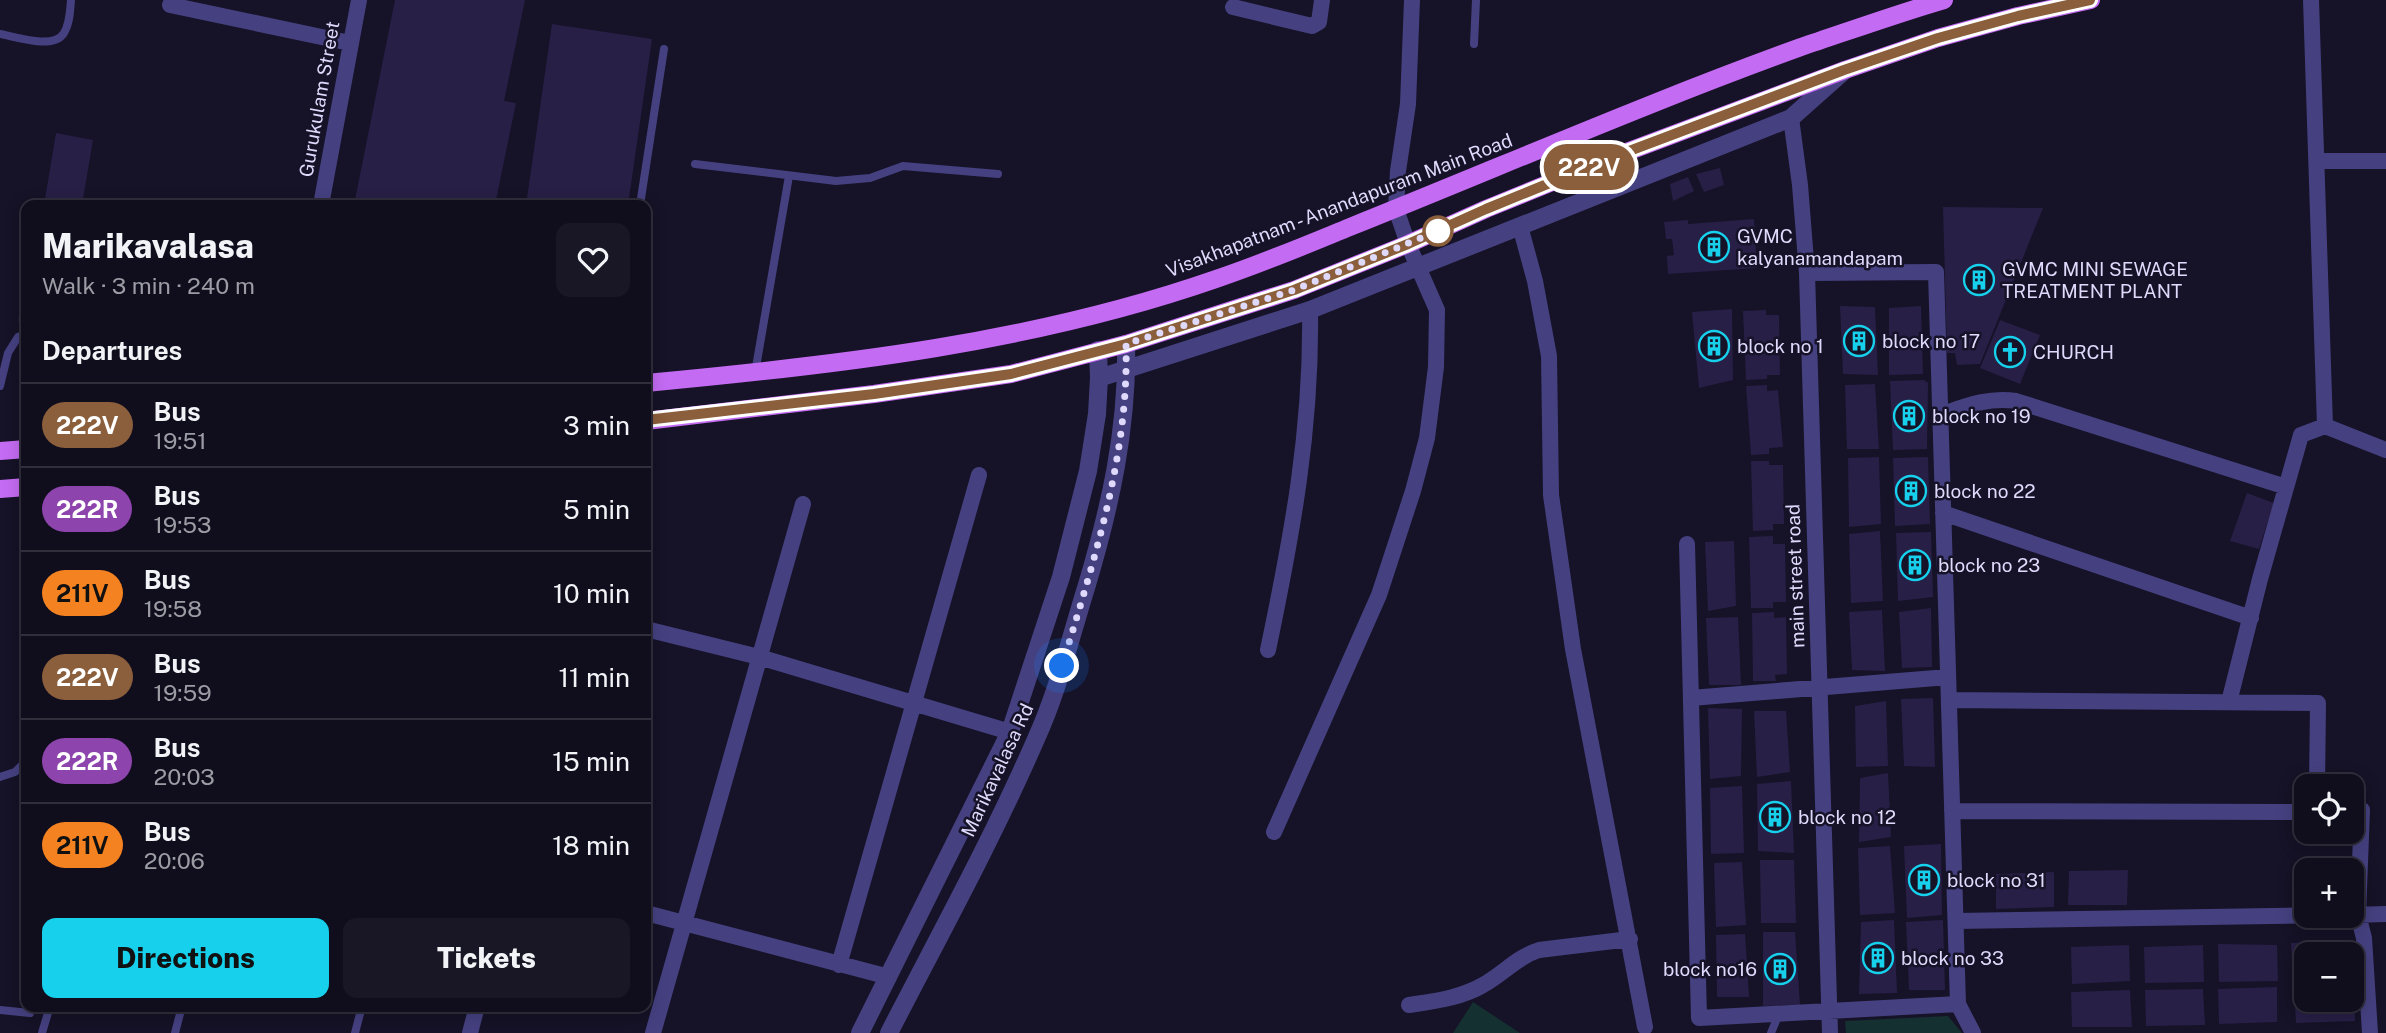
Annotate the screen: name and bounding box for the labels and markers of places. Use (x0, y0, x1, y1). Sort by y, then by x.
unlabelled marker (1423, 216, 1453, 246)
place label: GVMC kalyanamandapam (1737, 225, 1903, 269)
building icon: GVMC kalyanamandapam (1697, 230, 1731, 264)
place label: GVMC MINI SEWAGE TREATMENT PLANT (2002, 258, 2188, 302)
building icon: GVMC MINI SEWAGE TREATMENT PLANT (1962, 263, 1996, 297)
building icon: block no 17 (1842, 324, 1876, 358)
building icon: block no 1 (1697, 329, 1731, 363)
place label: block no 17 (1882, 330, 1980, 352)
place label: block no 1 (1737, 335, 1824, 357)
church icon: CHURCH (1993, 335, 2027, 369)
place label: CHURCH (2033, 341, 2114, 363)
building icon: block no 19 (1892, 399, 1926, 433)
place label: block no 19 (1932, 405, 2031, 427)
building icon: block no 22 (1894, 474, 1928, 508)
place label: block no 22 (1934, 480, 2036, 502)
building icon: block no 23 (1898, 548, 1932, 582)
place label: block no 23 (1938, 554, 2040, 576)
building icon: block no 12 (1758, 800, 1792, 834)
place label: block no 12 (1798, 806, 1896, 828)
building icon: block no 31 (1907, 863, 1941, 897)
place label: block no 31 (1947, 869, 2046, 891)
building icon: block no 33 (1861, 941, 1895, 975)
place label: block no 33 (1901, 947, 2004, 969)
building icon: block no16 (1763, 952, 1797, 986)
place label: block no16 (1663, 958, 1757, 980)

